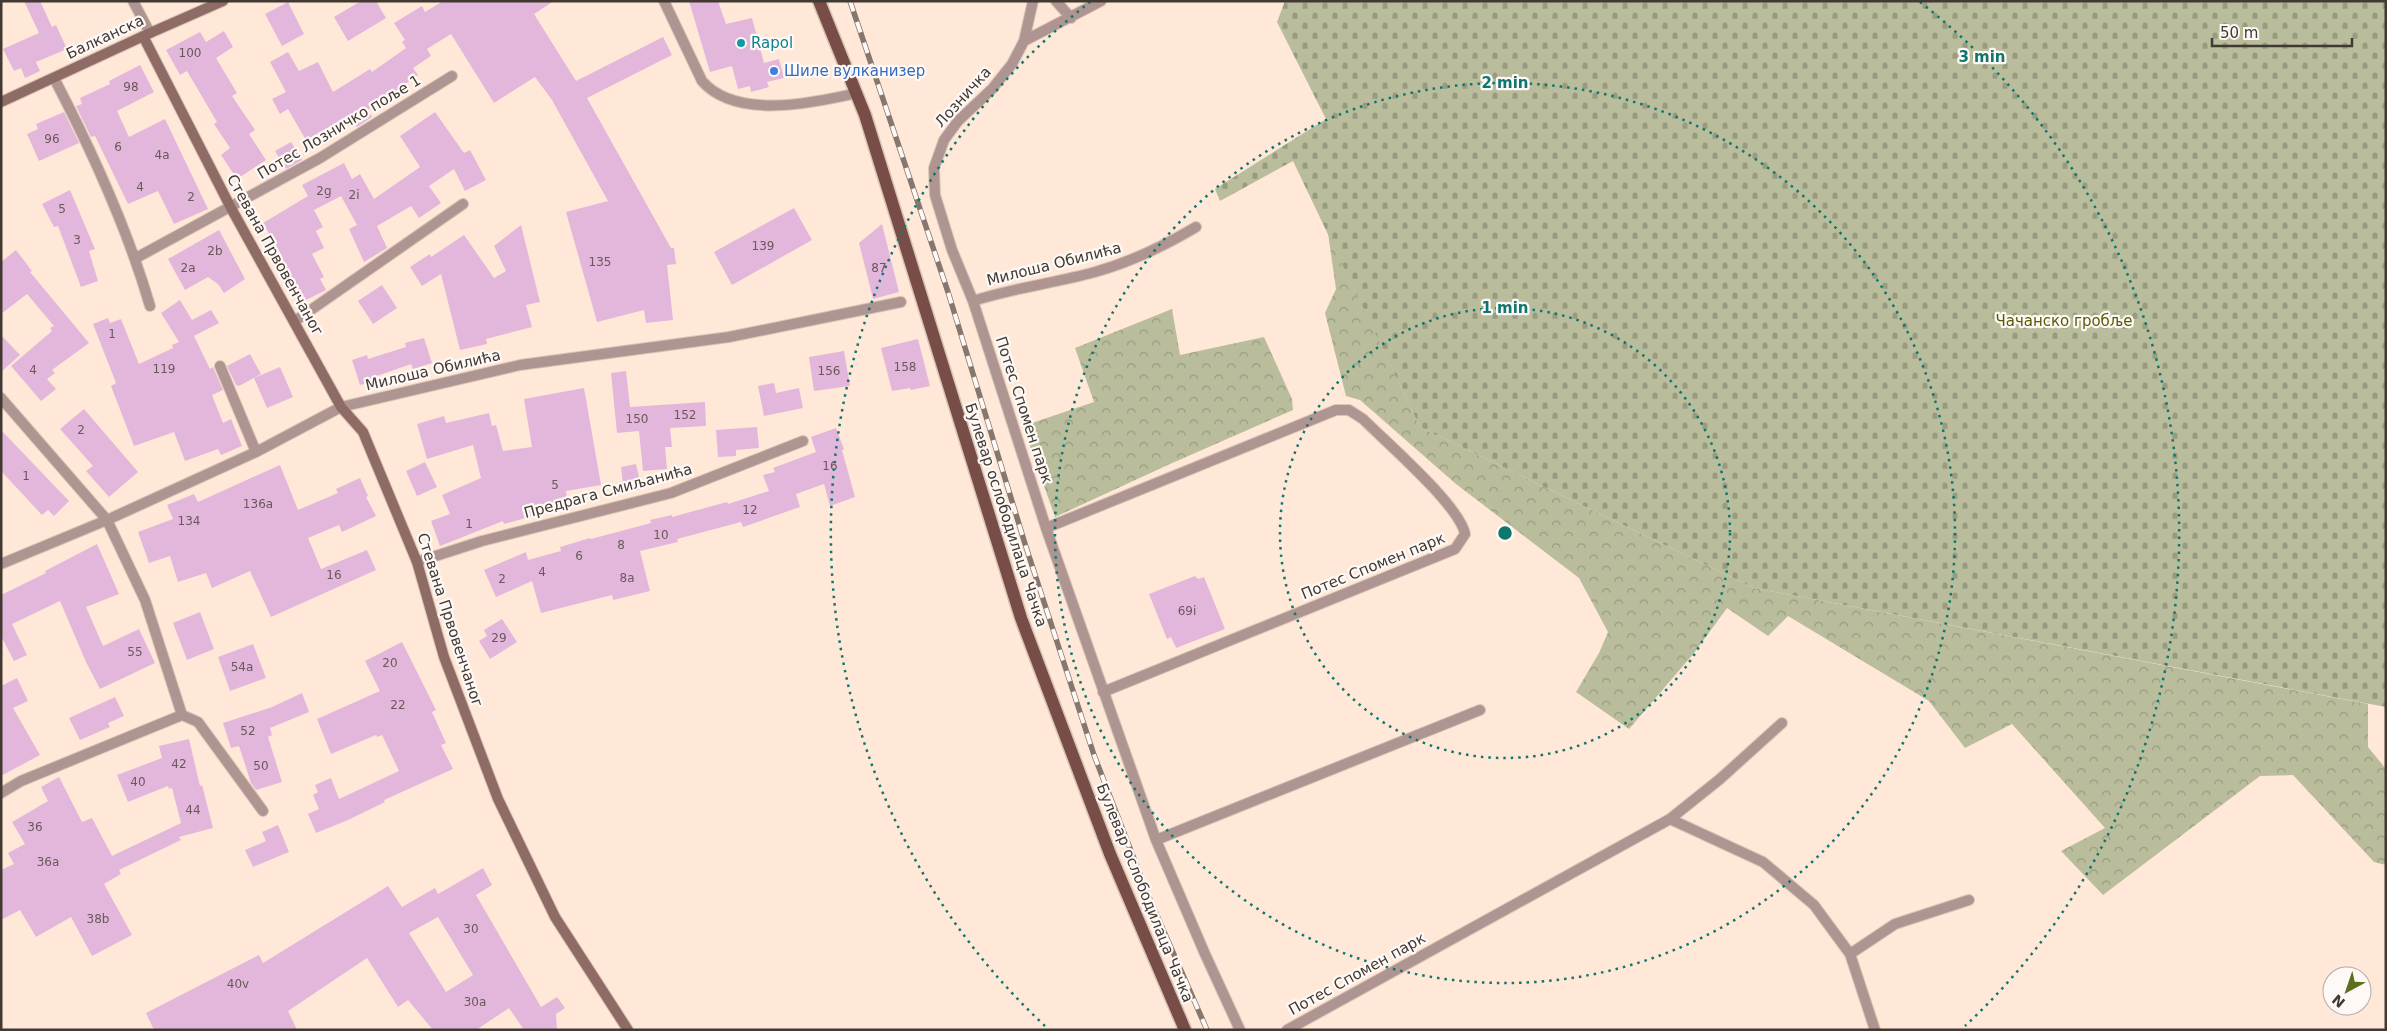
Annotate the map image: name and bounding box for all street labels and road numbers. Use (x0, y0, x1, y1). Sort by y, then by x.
street label: Балканска (63, 11, 147, 63)
street label: Лозничка (931, 63, 995, 131)
street label: Потес Лозничко поље 1 (254, 71, 424, 183)
street label: Стевана Првовенчаног (223, 171, 327, 339)
street label: Милоша Обилића (985, 239, 1123, 289)
street label: Потес Спомен парк (992, 334, 1056, 486)
street label: Милоша Обилића (364, 346, 502, 394)
street label: Булевар ослободилаца Чачка (961, 401, 1051, 629)
street label: Предрага Смиљанића (522, 460, 694, 522)
street label: Потес Спомен парк (1298, 529, 1448, 603)
street label: Стевана Првовенчаног (413, 531, 487, 709)
street label: Булевар ослободилаца Чачка (1093, 781, 1197, 1005)
street label: Потес Спомен парк (1285, 929, 1429, 1019)

